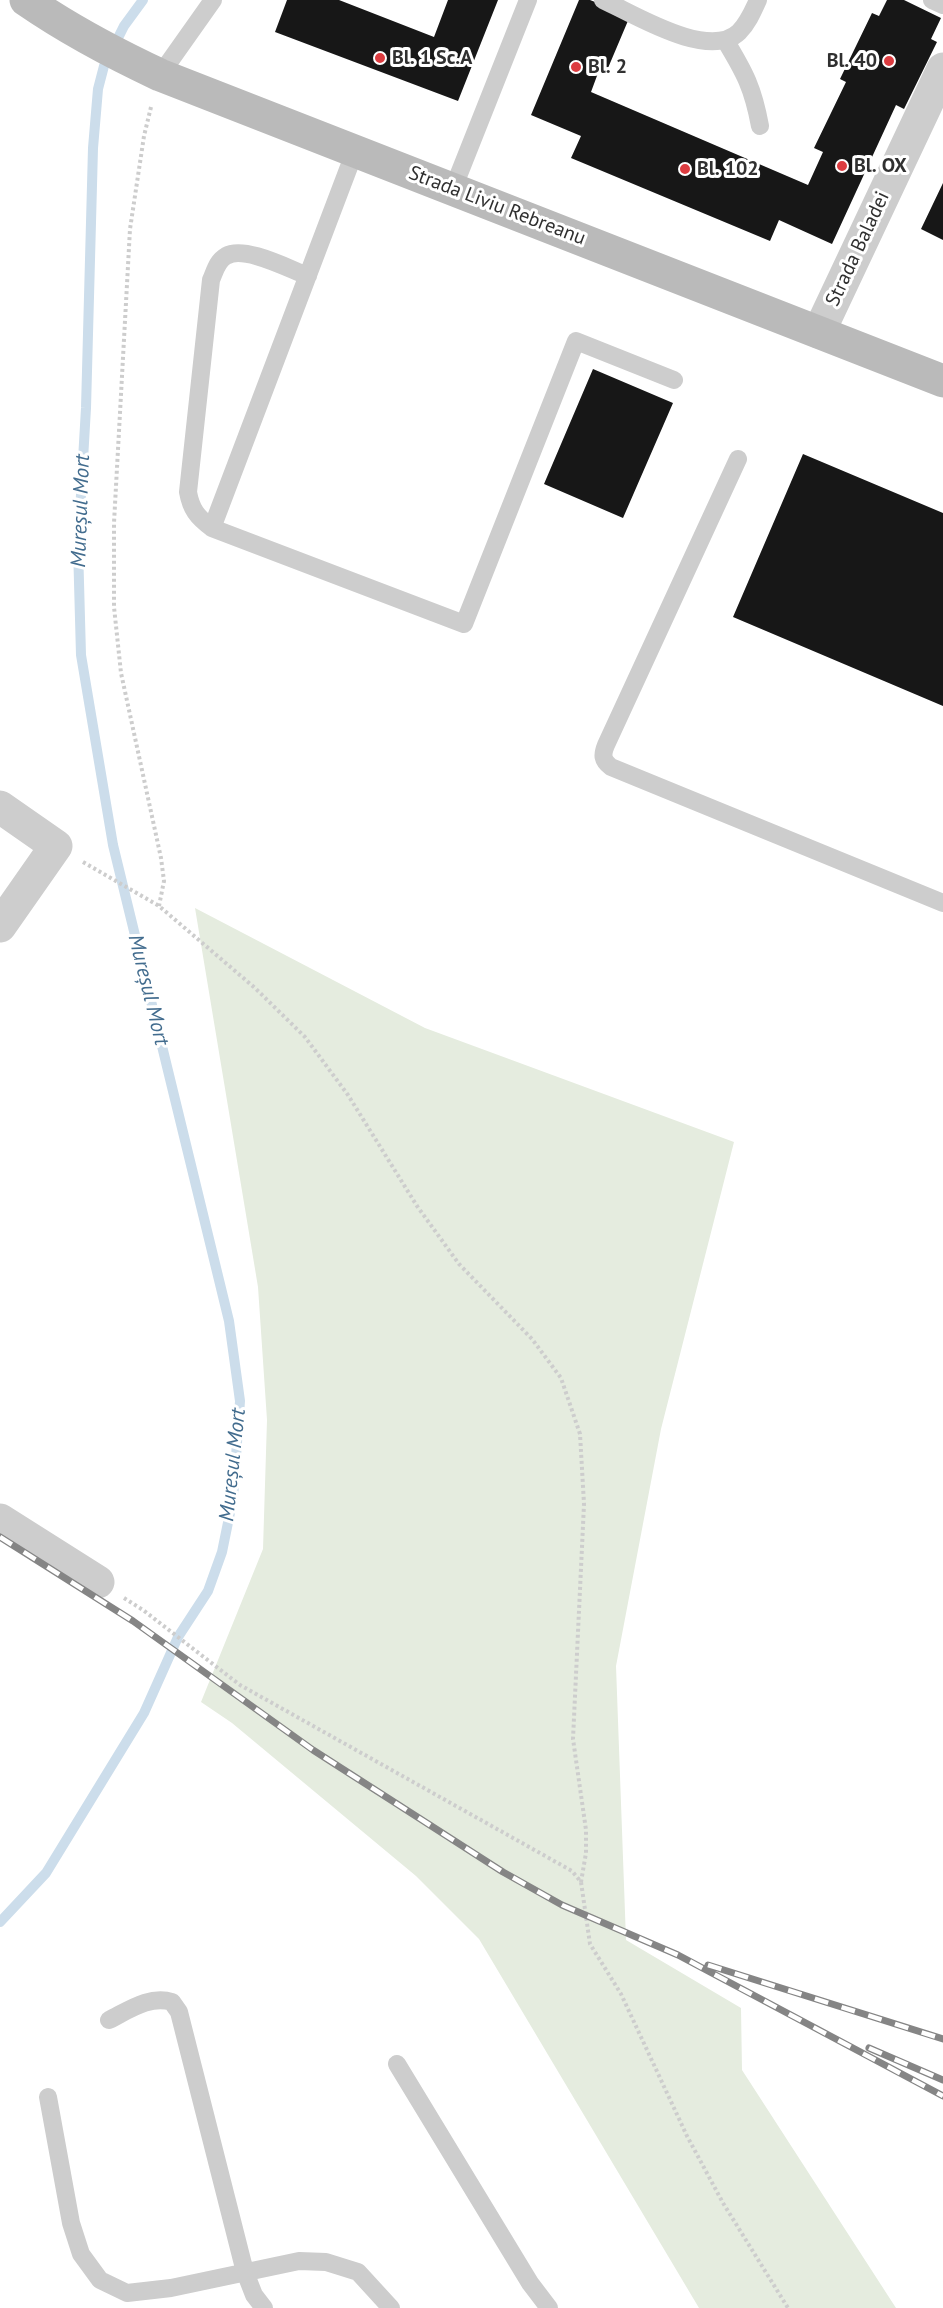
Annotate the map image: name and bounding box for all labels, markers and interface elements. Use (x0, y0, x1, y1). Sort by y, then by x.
place label: Bl. 1 Sc.A (392, 46, 472, 70)
place label: Bl. 40 (827, 49, 877, 73)
marker: Bl. 1 Sc.A (373, 51, 387, 65)
marker: Bl. 40 (882, 54, 896, 68)
place label: Bl. 2 (588, 55, 627, 79)
marker: Bl. 2 (569, 60, 583, 74)
place label: Bl. OX (854, 154, 907, 178)
place label: Bl. 102 (697, 157, 759, 181)
marker: Bl. OX (835, 159, 849, 173)
street label: Strada Liviu Rebreanu (405, 161, 589, 251)
marker: Bl. 102 (678, 162, 692, 176)
street label: Strada Baladei (821, 188, 895, 310)
water label: Mureșul Mort (66, 454, 96, 568)
water label: Mureșul Mort (122, 932, 174, 1048)
water label: Mureșul Mort (215, 1407, 251, 1523)

